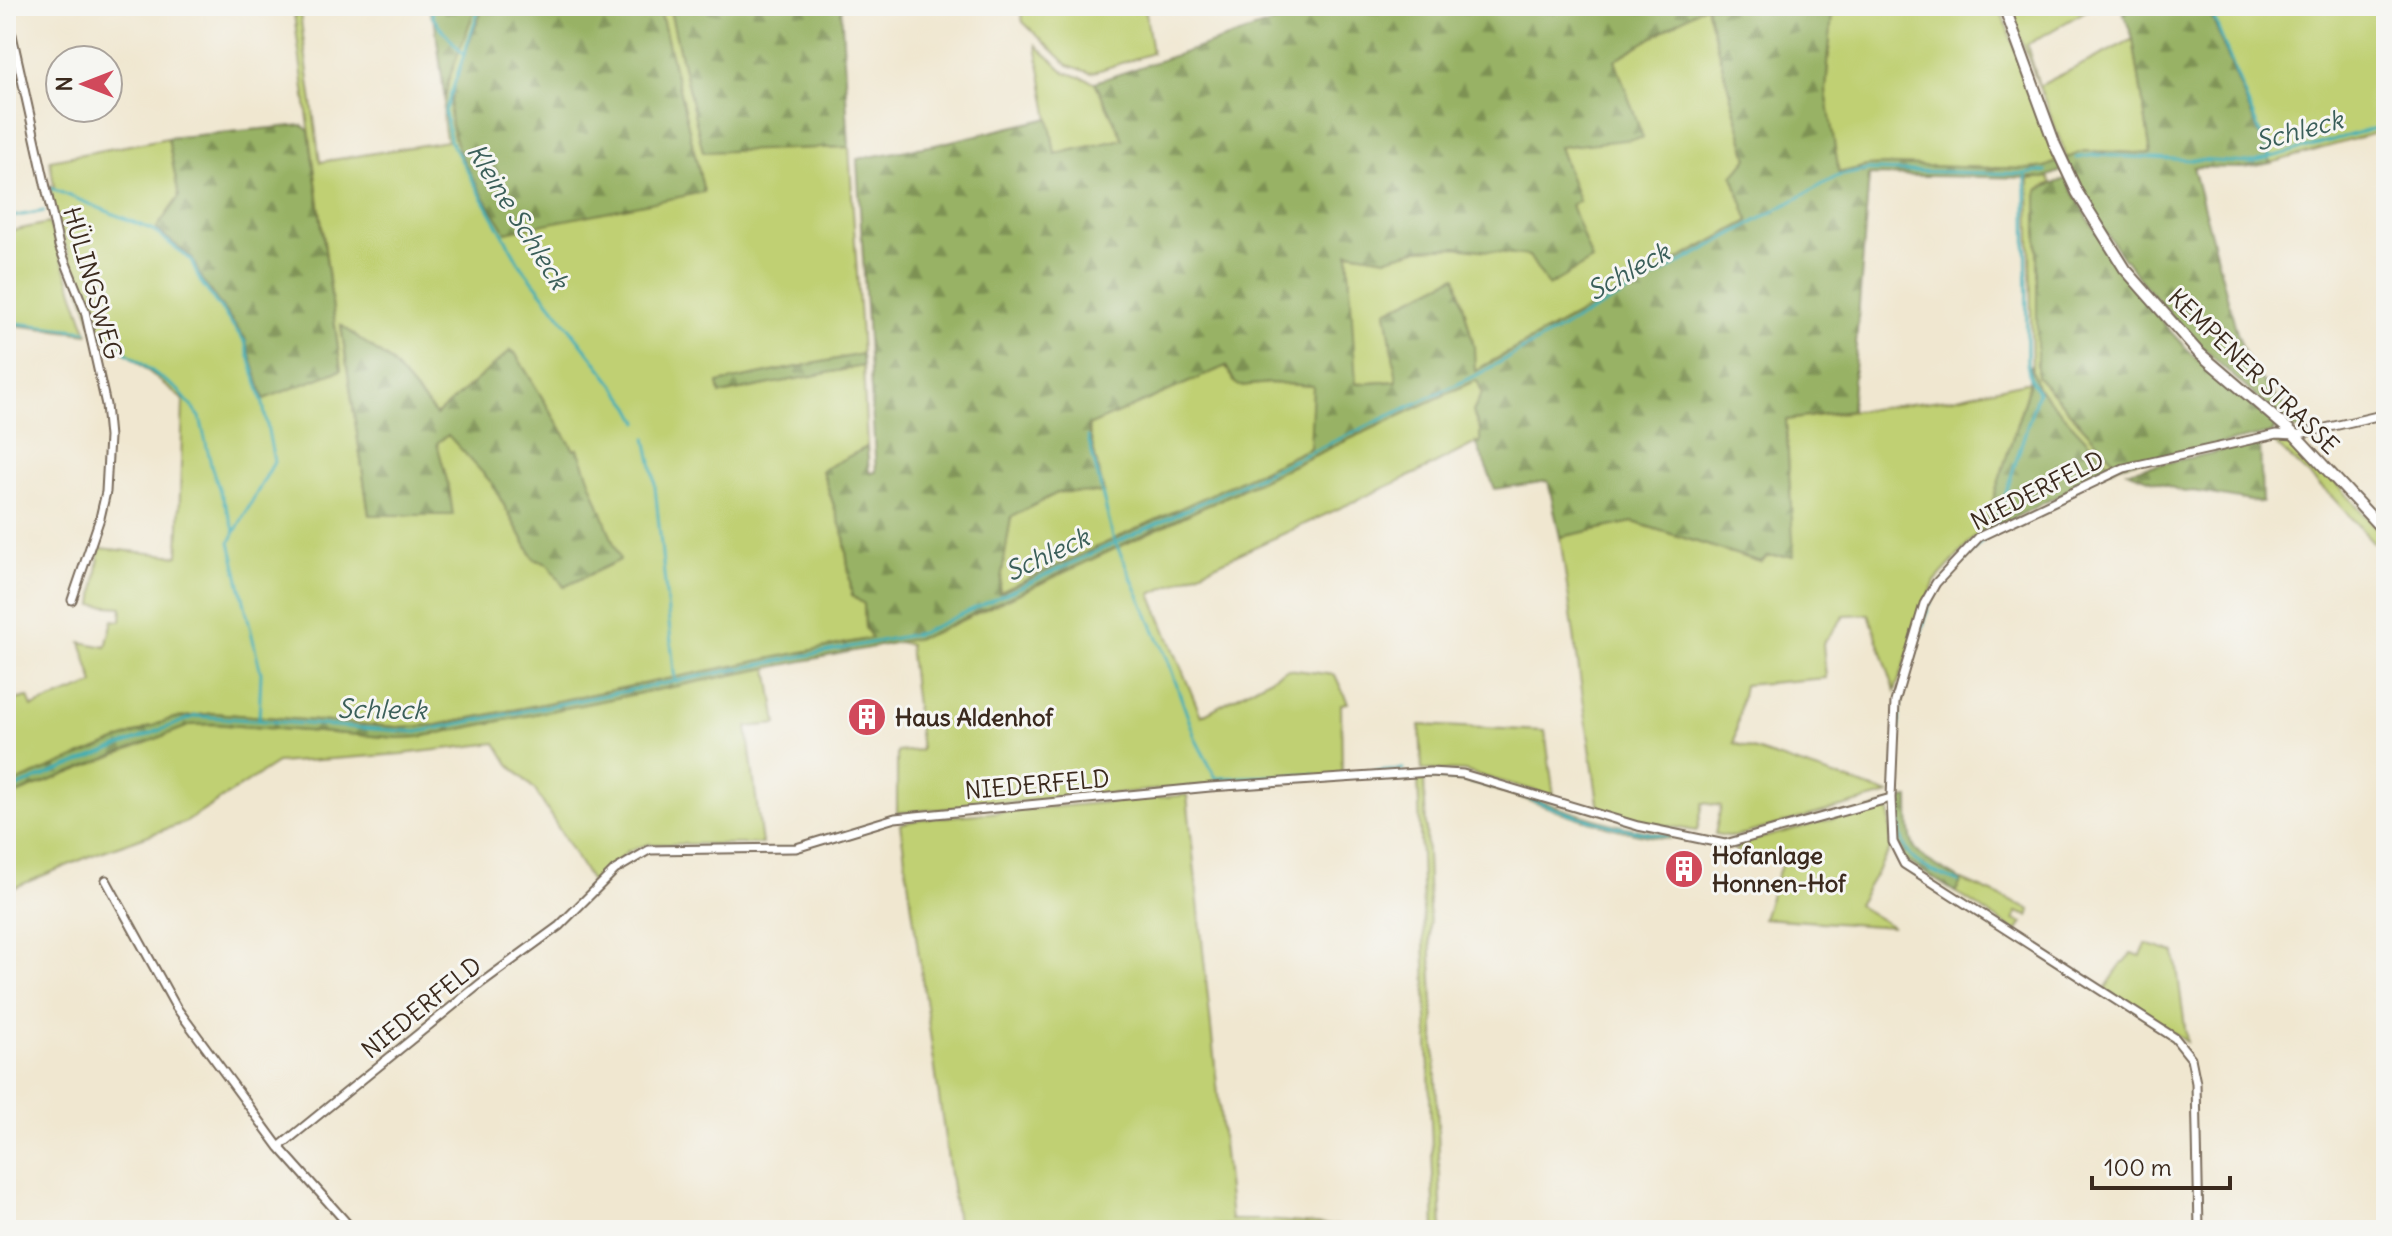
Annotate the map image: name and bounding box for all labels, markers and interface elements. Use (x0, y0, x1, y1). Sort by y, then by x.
north arrow (44, 44, 124, 124)
text: N (50, 76, 78, 92)
water label: Schleck (2252, 102, 2348, 157)
water label: Kleine Schleck (460, 137, 577, 297)
street label: HÜLINGSWEG (57, 203, 129, 363)
water label: Schleck (1581, 234, 1676, 307)
street label: KEMPENER STRASSE (2162, 282, 2346, 460)
street label: NIEDERFELD (1965, 444, 2109, 536)
water label: Schleck (1000, 520, 1096, 588)
water label: Schleck (337, 692, 429, 726)
building icon: Haus Aldenhof (846, 696, 888, 738)
place label: Haus Aldenhof (895, 702, 1054, 732)
street label: NIEDERFELD (963, 763, 1111, 805)
place label: Hofanlage Honnen-Hof (1712, 840, 1847, 898)
building icon: Hofanlage Honnen-Hof (1663, 848, 1705, 890)
street label: NIEDERFELD (355, 950, 487, 1064)
scale bar (2092, 1140, 2230, 1190)
text: 100 m (2104, 1152, 2172, 1182)

